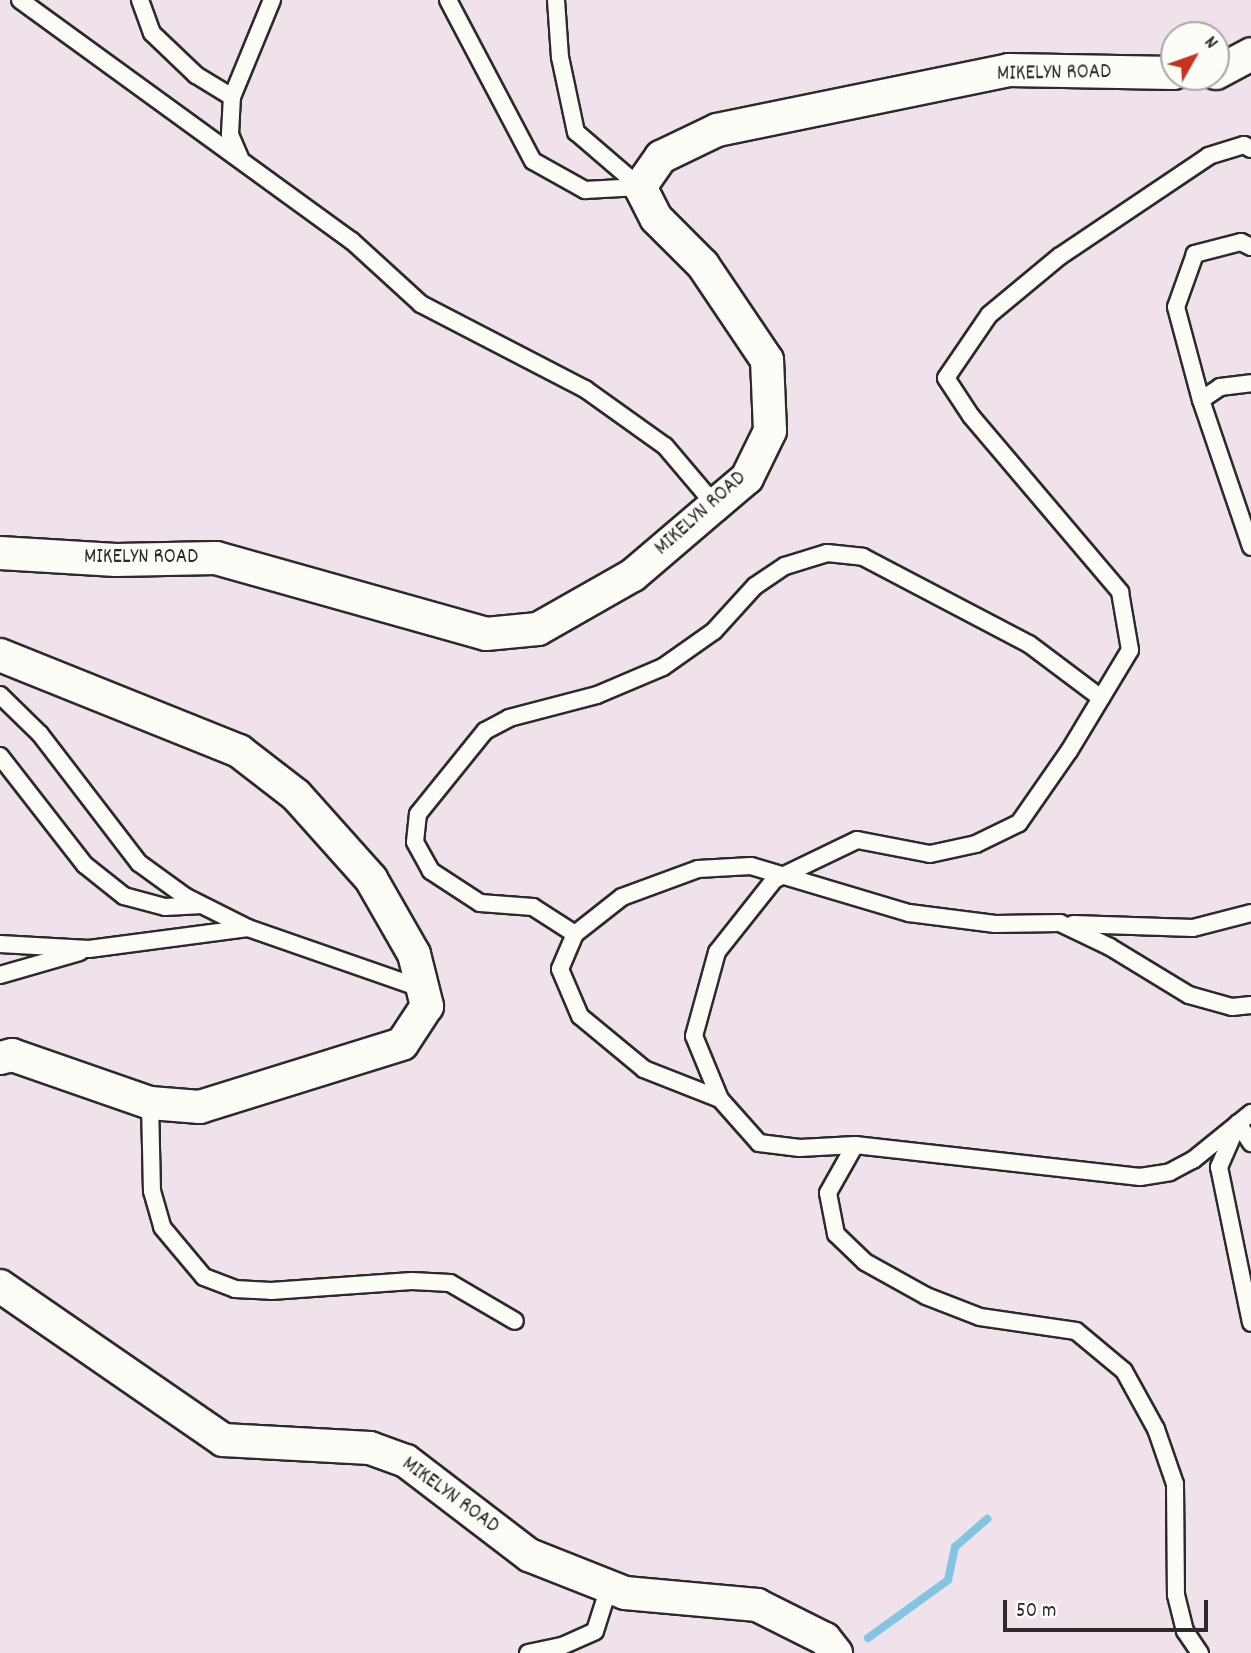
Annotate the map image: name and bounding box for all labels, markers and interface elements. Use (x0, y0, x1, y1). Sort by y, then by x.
north arrow (1160, 21, 1230, 91)
text: N (1197, 31, 1223, 56)
street label: MIKELYN ROAD (997, 60, 1111, 88)
street label: MIKELYN ROAD (650, 466, 752, 562)
street label: MIKELYN ROAD (84, 545, 198, 571)
street label: MIKELYN ROAD (396, 1452, 504, 1540)
scale bar (1006, 1586, 1211, 1630)
text: 50 m (1016, 1597, 1056, 1627)

